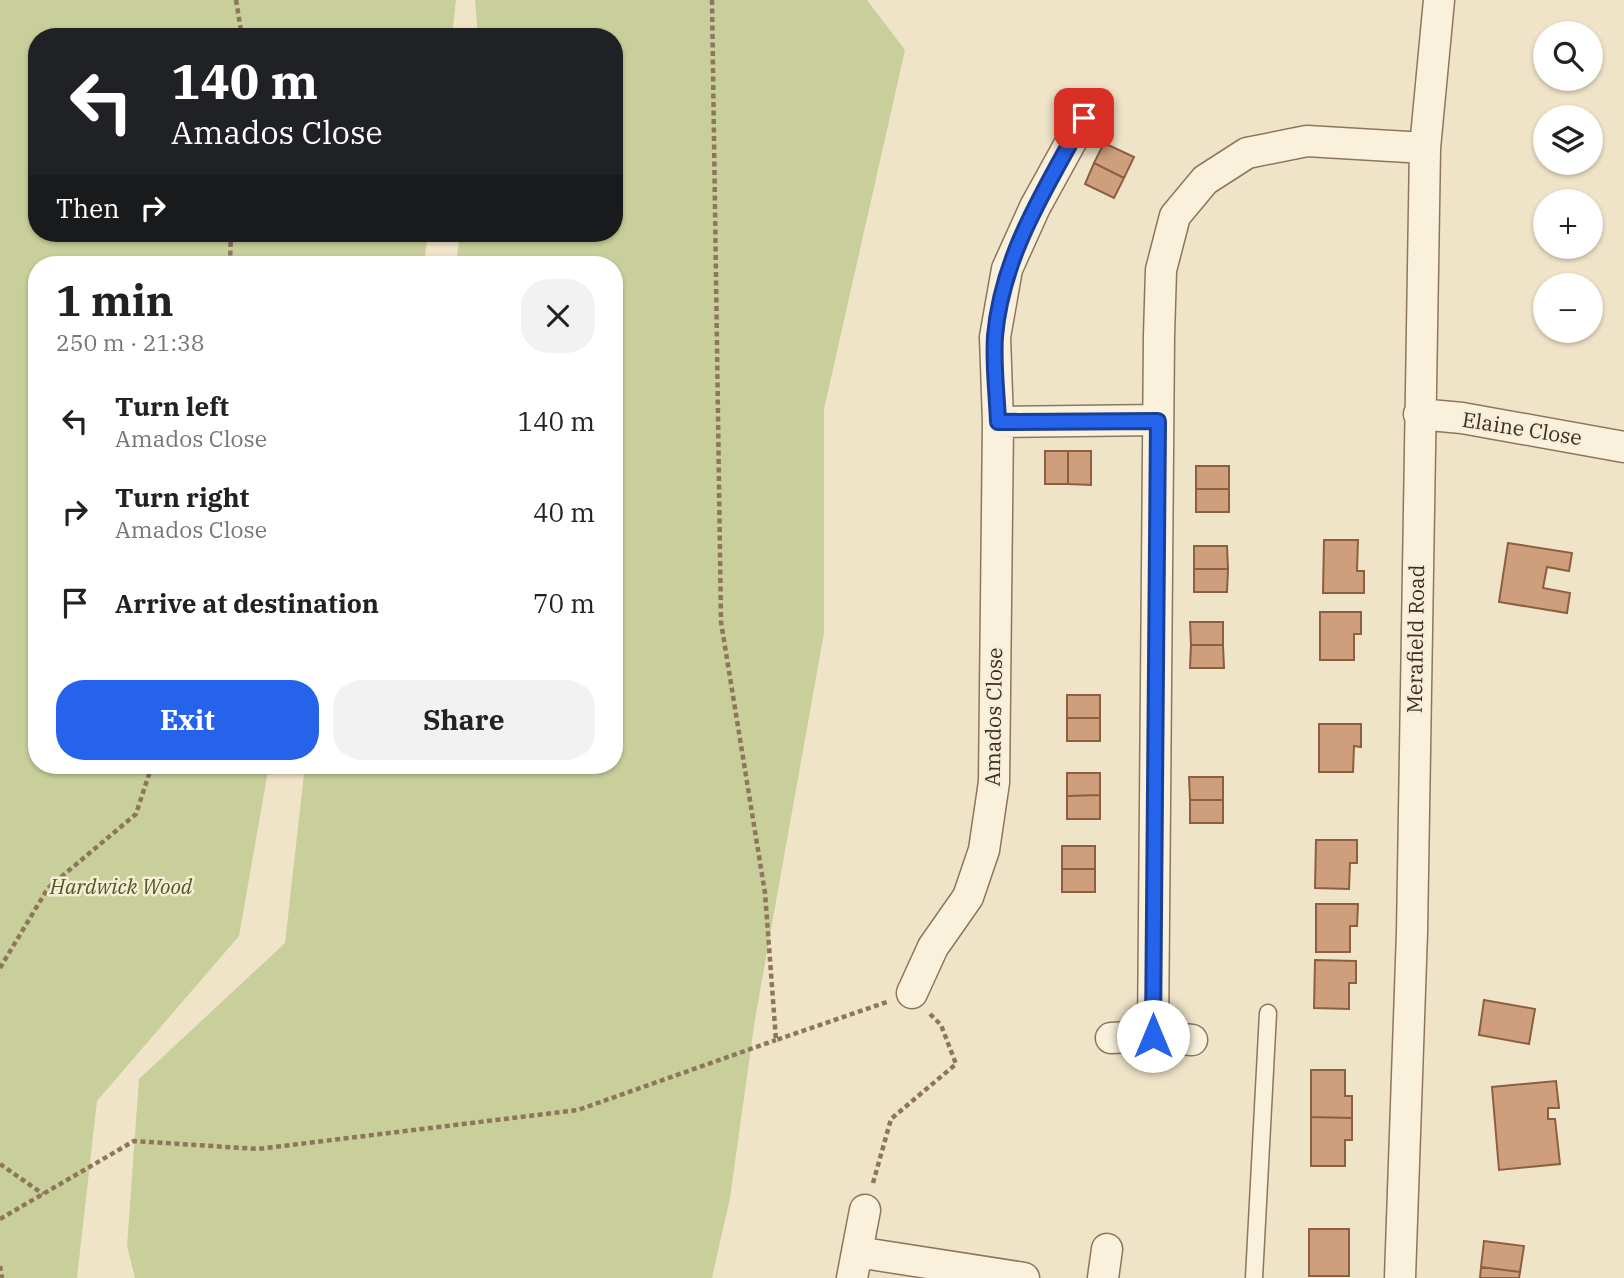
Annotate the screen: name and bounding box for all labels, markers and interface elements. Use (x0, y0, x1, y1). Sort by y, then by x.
map controls (1533, 21, 1603, 343)
button: search (1533, 21, 1603, 91)
text: 140 m (171, 49, 318, 112)
icon: left (56, 56, 147, 147)
pin (1054, 88, 1114, 148)
icon: arrive (1065, 99, 1103, 137)
button: layers (1533, 105, 1603, 175)
text: Amados Close (171, 111, 383, 153)
icon: right (134, 189, 172, 227)
button: + (1533, 189, 1603, 259)
text: Then (56, 191, 120, 225)
text: 1 min (56, 273, 174, 328)
button: − (1533, 273, 1603, 343)
button: close (521, 279, 595, 353)
text: 250 m · 21:38 (56, 327, 205, 357)
text: Turn left (115, 389, 229, 423)
icon: left (56, 402, 94, 440)
text: 140 m (517, 404, 595, 438)
street label: Elaine Close (1460, 405, 1584, 451)
text: Amados Close (115, 423, 267, 453)
text: Turn right (115, 480, 249, 514)
icon: right (56, 493, 94, 531)
text: 40 m (533, 495, 595, 529)
text: Amados Close (115, 514, 267, 544)
street label: Merafield Road (1400, 564, 1430, 714)
icon: arrive (56, 584, 94, 622)
text: Arrive at destination (115, 586, 379, 620)
text: 70 m (533, 586, 595, 620)
street label: Amados Close (978, 647, 1008, 787)
button: Exit (56, 680, 319, 760)
button: Share (333, 680, 595, 760)
park label: Hardwick Wood (49, 872, 193, 900)
position arrow (1116, 999, 1190, 1073)

